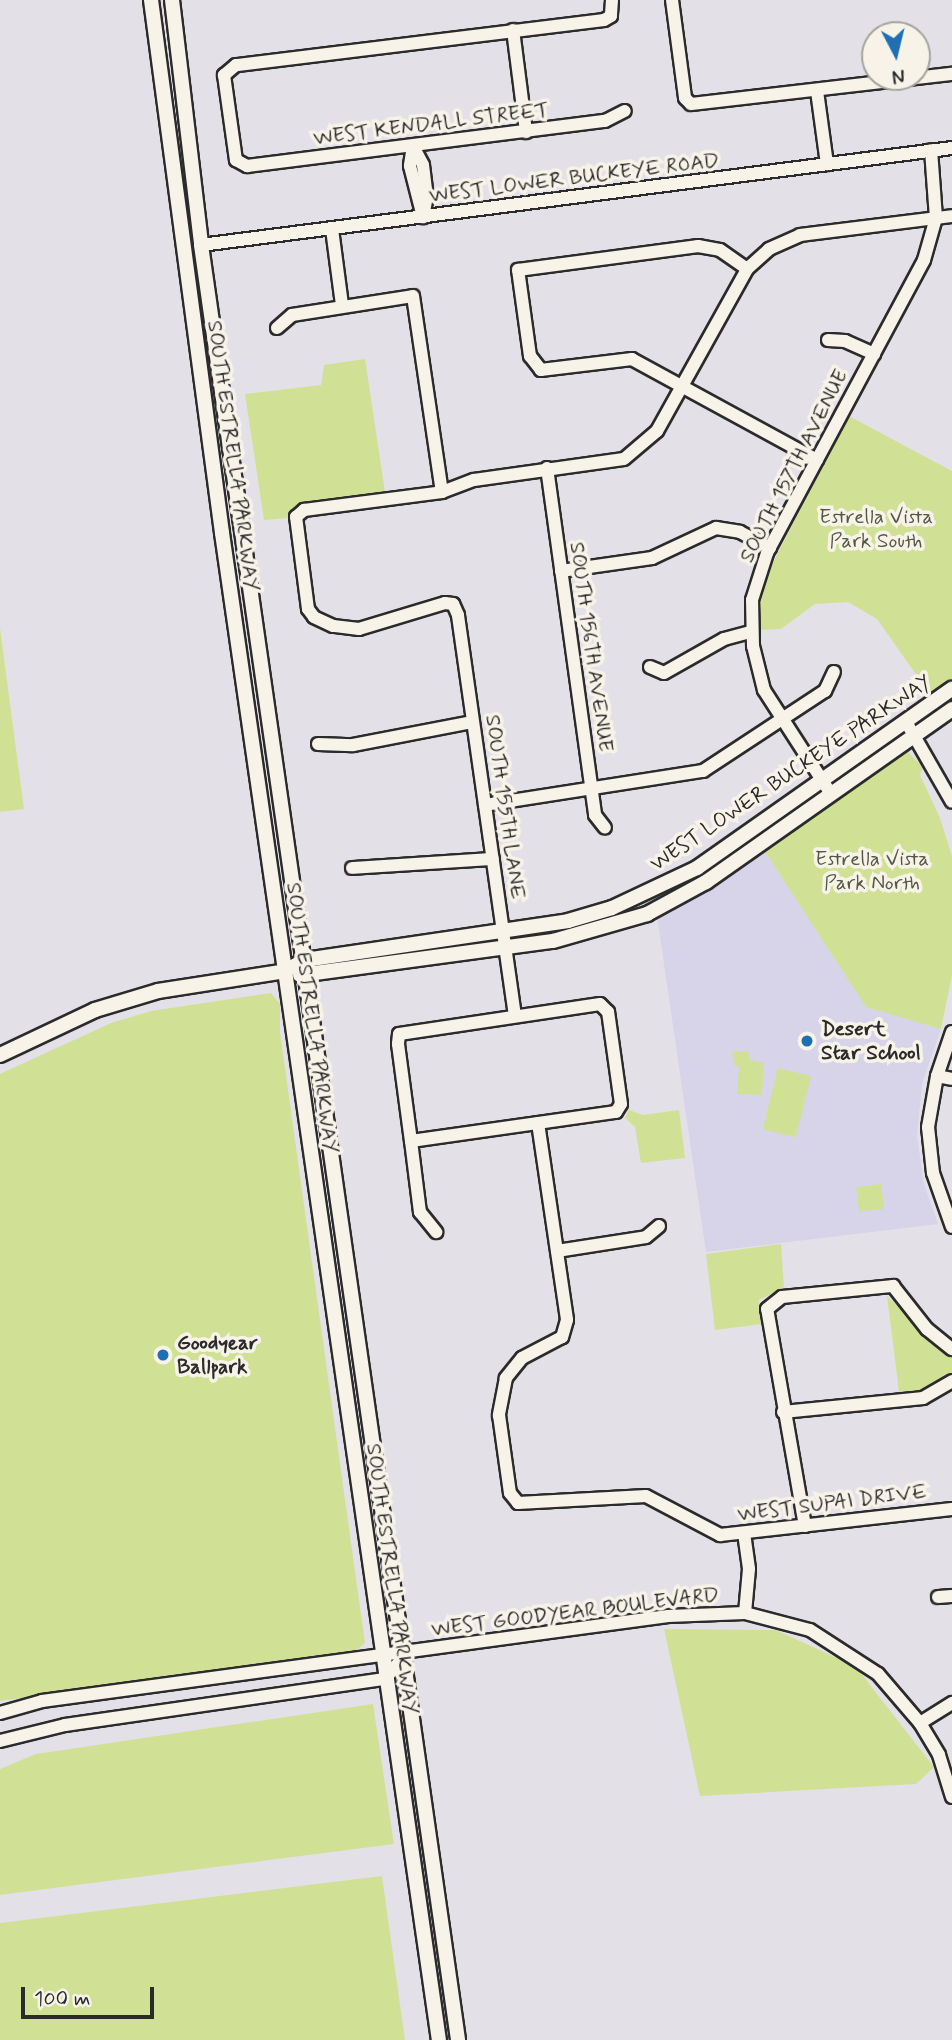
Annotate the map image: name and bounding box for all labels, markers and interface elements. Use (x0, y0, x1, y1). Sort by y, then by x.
north arrow (861, 21, 931, 91)
text: N (891, 62, 906, 89)
street label: WEST KENDALL STREET (311, 97, 551, 151)
street label: WEST LOWER BUCKEYE ROAD (427, 148, 721, 208)
street label: SOUTH ESTRELLA PARKWAY (202, 320, 264, 592)
street label: SOUTH 157TH AVENUE (734, 365, 854, 567)
park label: Estrella Vista Park South (819, 504, 933, 554)
street label: SOUTH 156TH AVENUE (564, 541, 618, 753)
street label: WEST LOWER BUCKEYE PARKWAY (647, 670, 935, 876)
street label: SOUTH 155TH LANE (480, 713, 530, 901)
park label: Estrella Vista Park North (815, 846, 929, 896)
street label: SOUTH ESTRELLA PARKWAY (281, 882, 343, 1154)
place label: Desert Star School (821, 1016, 921, 1066)
marker: Desert Star School (799, 1033, 815, 1049)
place label: Goodyear Ballpark (177, 1330, 258, 1380)
marker: Goodyear Ballpark (155, 1347, 171, 1363)
street label: SOUTH ESTRELLA PARKWAY (361, 1443, 423, 1715)
street label: WEST SUPAI DRIVE (736, 1479, 928, 1527)
street label: WEST GOODYEAR BOULEVARD (430, 1582, 720, 1642)
scale bar (24, 1974, 158, 2018)
text: 100 m (34, 1985, 90, 2013)

